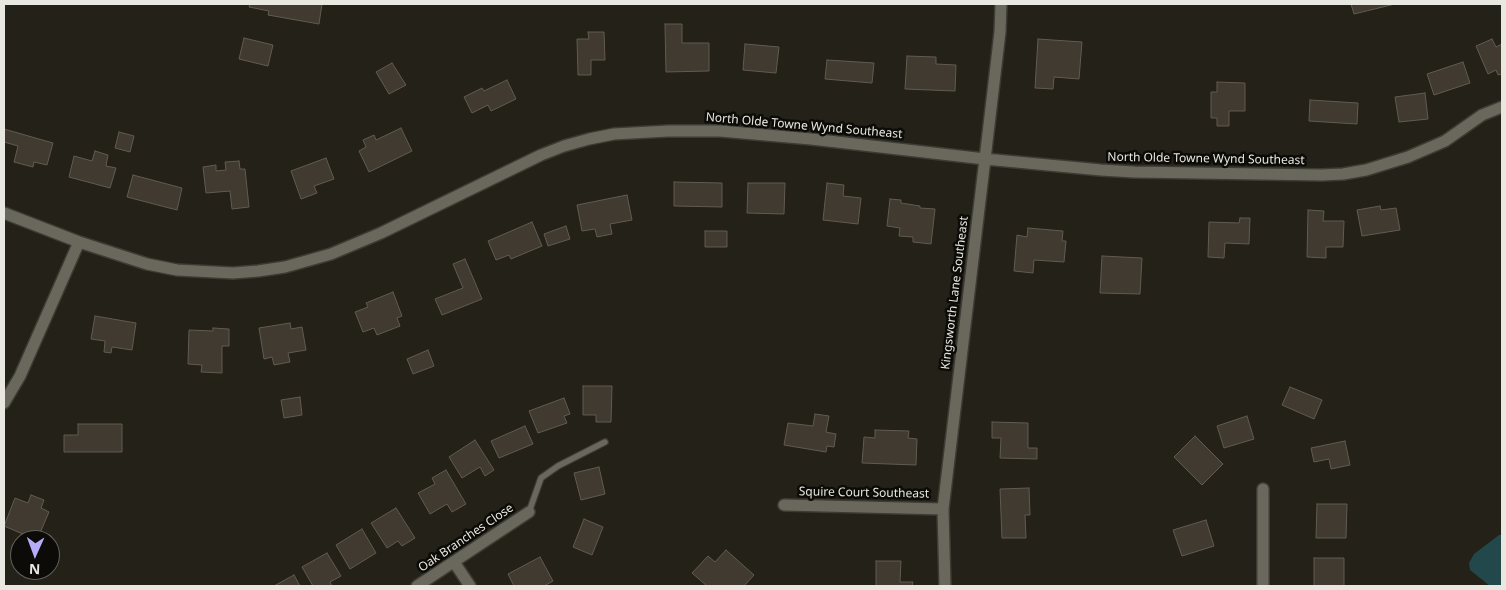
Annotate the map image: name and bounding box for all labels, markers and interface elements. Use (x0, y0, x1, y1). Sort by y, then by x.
street label: North Olde Towne Wynd Southeast (705, 110, 903, 142)
street label: North Olde Towne Wynd Southeast (1107, 150, 1305, 168)
street label: Kingsworth Lane Southeast (938, 215, 972, 371)
street label: Squire Court Southeast (799, 485, 929, 501)
street label: Oak Branches Close (416, 501, 516, 575)
north arrow (10, 530, 60, 580)
text: N (28, 560, 41, 579)

